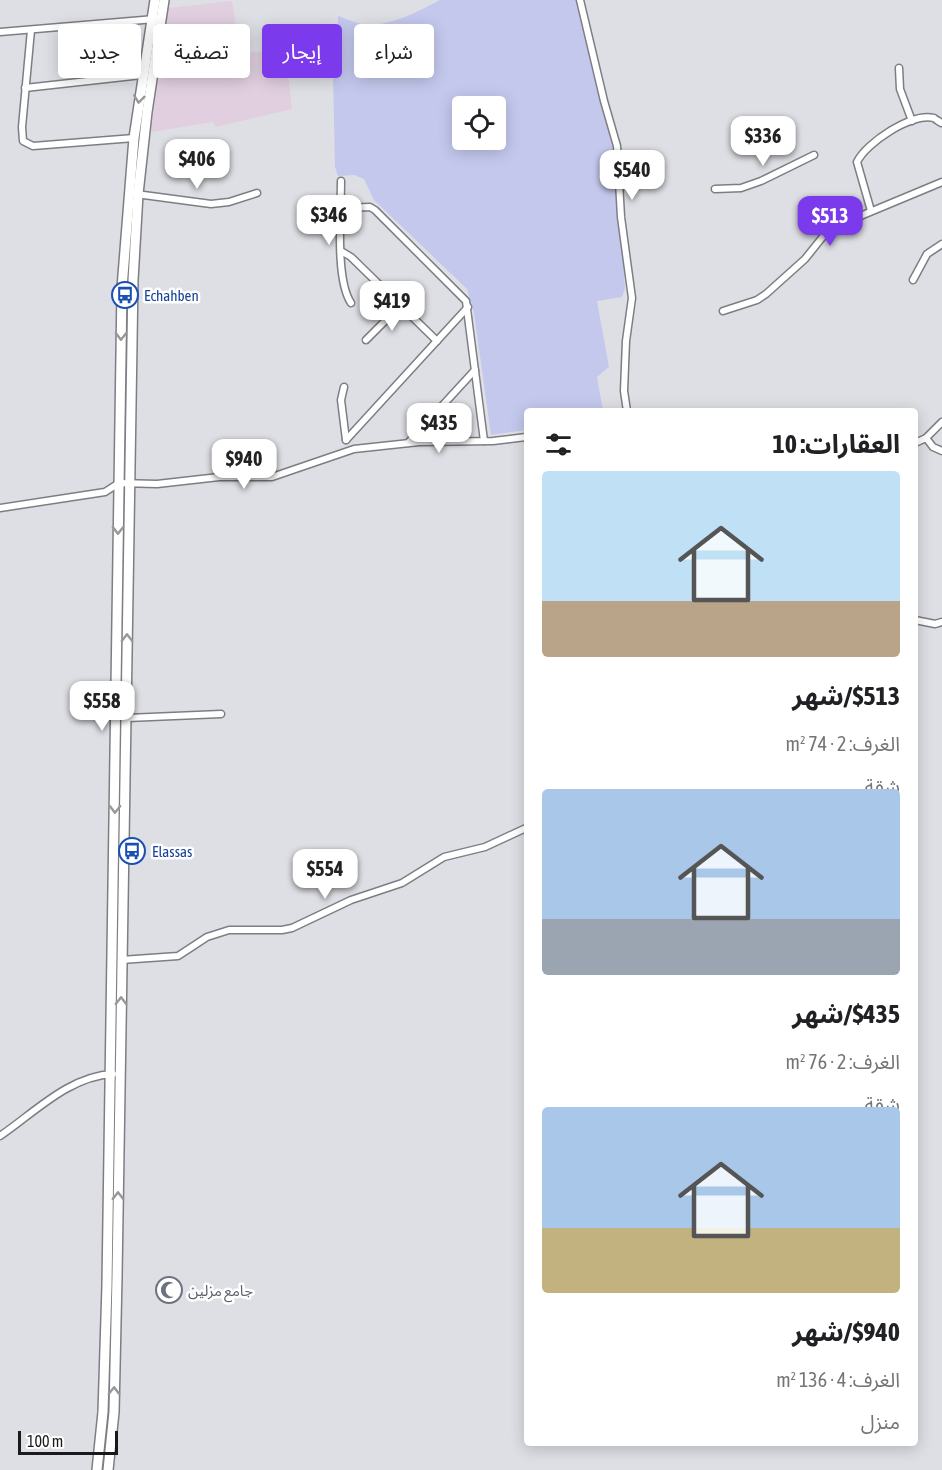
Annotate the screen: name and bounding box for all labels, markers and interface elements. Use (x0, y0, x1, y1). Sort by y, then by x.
chip: جديد (58, 24, 141, 78)
chip: تصفية (153, 24, 250, 78)
chip: إيجار (262, 24, 342, 78)
chip: شراء (354, 24, 434, 78)
one-way arrow (134, 95, 146, 104)
map controls (452, 96, 506, 150)
button: locate (452, 96, 506, 150)
pin: $336 (727, 116, 799, 167)
text: $336 (745, 124, 781, 147)
pin: $406 (161, 139, 233, 190)
text: $406 (179, 147, 215, 170)
pin: $540 (596, 150, 668, 201)
text: $540 (614, 158, 650, 181)
pin: $346 (293, 195, 365, 246)
pin: $513 (794, 196, 866, 247)
text: $346 (311, 203, 347, 226)
text: $513 (812, 204, 848, 227)
bus stop icon: Echahben (110, 280, 140, 310)
pin: $419 (356, 281, 428, 332)
place label: Echahben (144, 287, 199, 304)
text: $419 (374, 289, 410, 312)
one-way arrow (115, 331, 128, 340)
pin: $435 (403, 403, 475, 454)
text: $435 (421, 411, 457, 434)
icon: filters (542, 428, 575, 461)
text: العقارات: 10 (772, 429, 900, 459)
pin: $940 (208, 439, 280, 490)
text: $940 (226, 447, 262, 470)
icon: home (667, 510, 775, 618)
one-way arrow (112, 526, 124, 535)
one-way arrow (121, 633, 133, 642)
pin: $558 (66, 681, 138, 732)
text: $513/شهر (792, 681, 900, 711)
text: $558 (84, 689, 120, 712)
text: الغرف: 2 · 74 m² (786, 732, 900, 755)
text: شقة (865, 774, 900, 797)
one-way arrow (109, 805, 121, 814)
icon: home (667, 828, 775, 936)
bus stop icon: Elassas (117, 836, 147, 866)
place label: Elassas (152, 843, 192, 860)
pin: $554 (289, 849, 361, 900)
text: $554 (307, 857, 343, 880)
one-way arrow (115, 996, 127, 1005)
text: $435/شهر (792, 999, 900, 1029)
text: الغرف: 2 · 76 m² (786, 1050, 900, 1073)
text: شقة (865, 1092, 900, 1115)
icon: home (667, 1146, 775, 1254)
one-way arrow (112, 1191, 124, 1200)
mosque icon: جامع مزلين (154, 1275, 184, 1305)
place label: جامع مزلين (188, 1282, 253, 1303)
text: $940/شهر (792, 1317, 900, 1347)
text: الغرف: 4 · 136 m² (776, 1368, 900, 1391)
one-way arrow (108, 1386, 121, 1395)
text: منزل (861, 1410, 900, 1433)
scale bar (18, 1428, 118, 1456)
text: 100 m (27, 1432, 63, 1450)

